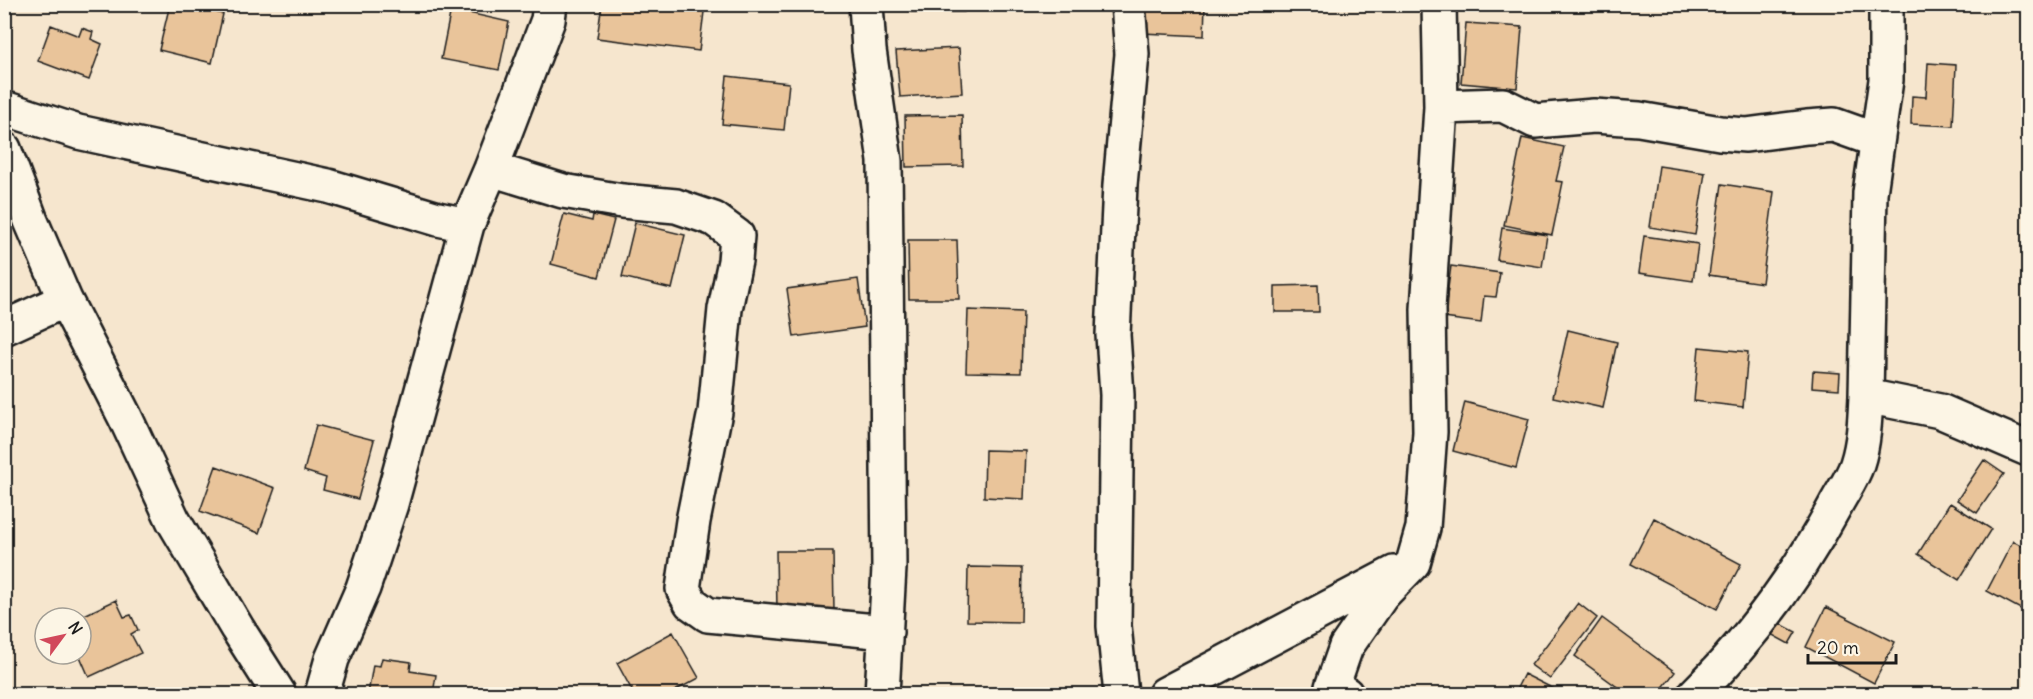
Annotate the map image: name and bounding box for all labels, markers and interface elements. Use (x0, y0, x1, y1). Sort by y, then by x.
north arrow (33, 606, 93, 666)
text: N (64, 618, 87, 638)
scale bar (1808, 627, 1896, 665)
text: 20 m (1817, 636, 1859, 659)

